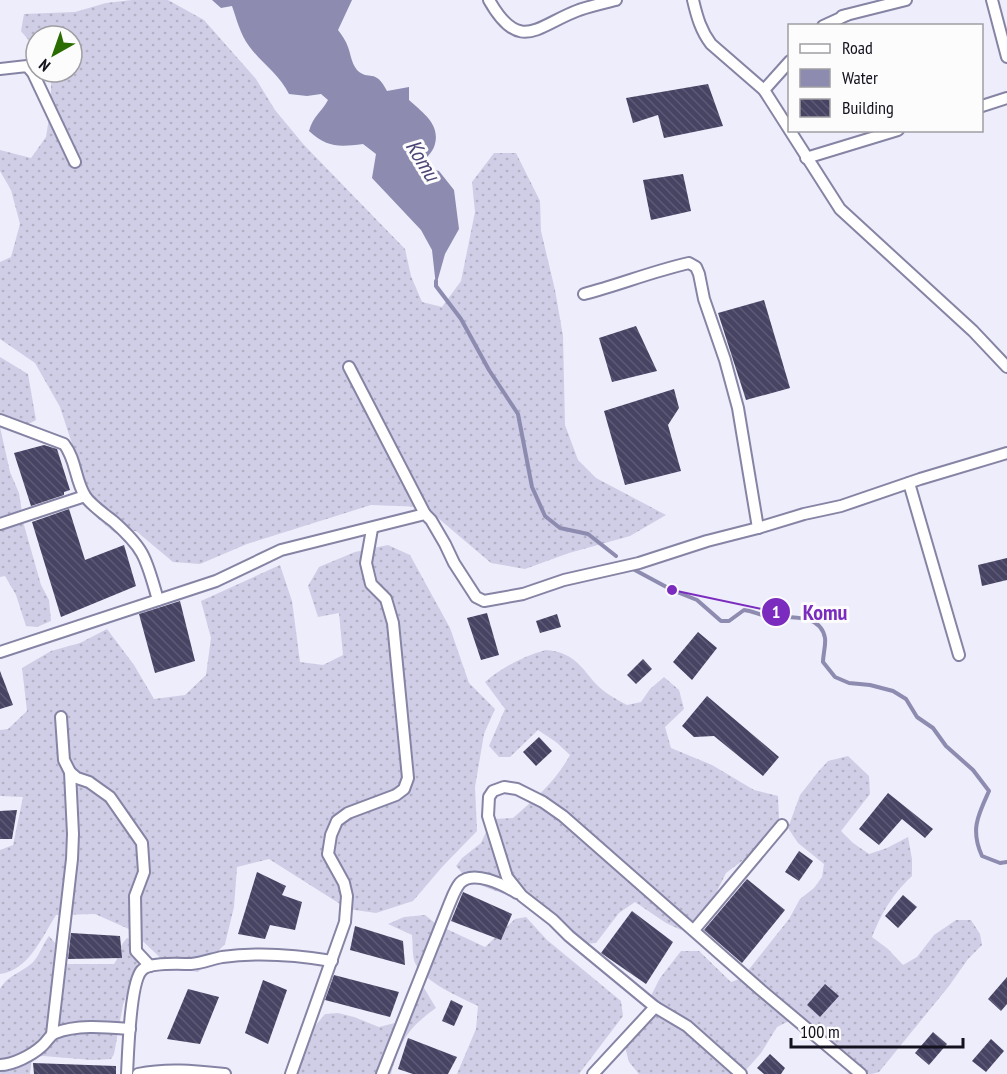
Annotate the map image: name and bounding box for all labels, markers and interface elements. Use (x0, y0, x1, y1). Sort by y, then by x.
north arrow (24, 24, 84, 84)
legend (788, 24, 983, 132)
text: Road (842, 36, 873, 59)
text: N (35, 55, 54, 76)
text: Water (842, 66, 878, 89)
text: Building (842, 96, 894, 119)
water label: Komu (400, 134, 447, 187)
callout: Komu (761, 592, 860, 632)
text: Komu (803, 598, 848, 626)
text: 1 (772, 600, 780, 623)
scale bar (791, 1011, 964, 1049)
text: 100 m (800, 1020, 840, 1043)

